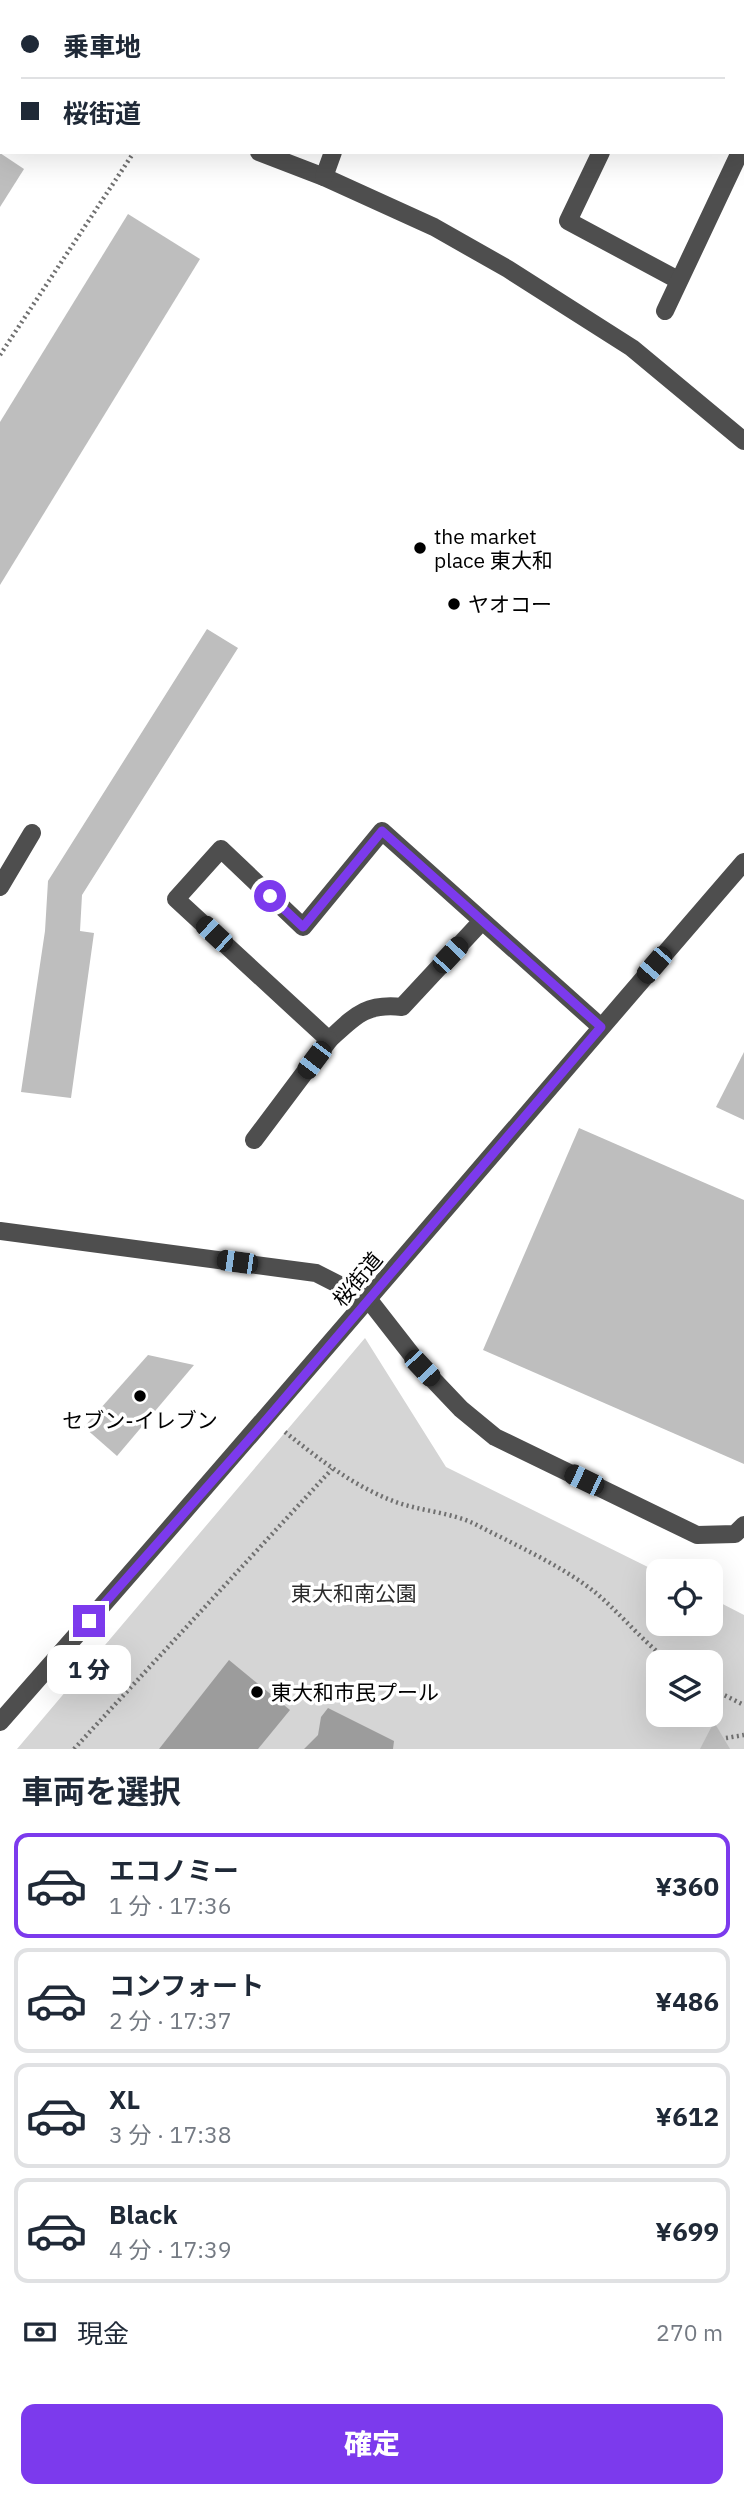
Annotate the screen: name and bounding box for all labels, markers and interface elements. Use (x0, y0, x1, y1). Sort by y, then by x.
text: 乗車地 (63, 29, 141, 63)
text: 桜街道 (63, 96, 141, 130)
place label: the market place 東大和 (434, 522, 553, 574)
marker: the market place 東大和 (412, 540, 428, 556)
place label: ヤオコー (468, 590, 552, 618)
marker: ヤオコー (446, 596, 462, 612)
route start (254, 880, 286, 912)
car (192, 912, 237, 956)
car (428, 932, 473, 978)
car (633, 942, 676, 988)
car (293, 1037, 336, 1083)
street label: 桜街道 (326, 1246, 388, 1312)
car (215, 1249, 260, 1275)
car (400, 1345, 445, 1391)
marker: セブン-イレブン (132, 1388, 148, 1404)
place label: セブン-イレブン (62, 1406, 218, 1434)
car (561, 1461, 608, 1499)
map controls (646, 1559, 723, 1727)
button: locate (646, 1559, 723, 1636)
park label: 東大和南公園 (291, 1579, 417, 1607)
route end (73, 1605, 105, 1637)
callout: 1 分 (47, 1646, 131, 1694)
button: layers (646, 1650, 723, 1727)
text: 1 分 (68, 1654, 110, 1684)
place label: 東大和市民プール (271, 1678, 439, 1706)
marker: 東大和市民プール (249, 1684, 265, 1700)
text: 車両を選択 (21, 1770, 181, 1812)
text: エコノミー (109, 1853, 239, 1887)
icon: car (25, 1854, 88, 1917)
text: ¥360 (655, 1869, 719, 1903)
text: 1 分 · 17:36 (109, 1890, 232, 1920)
text: コンフォート (109, 1968, 264, 2002)
icon: car (25, 1969, 88, 2032)
text: ¥486 (655, 1984, 719, 2018)
text: 2 分 · 17:37 (109, 2005, 232, 2035)
text: XL (109, 2082, 140, 2116)
icon: car (25, 2084, 88, 2147)
text: ¥612 (655, 2099, 719, 2133)
text: 3 分 · 17:38 (109, 2119, 232, 2149)
text: Black (109, 2197, 177, 2231)
icon: car (25, 2199, 88, 2262)
text: ¥699 (655, 2214, 719, 2248)
text: 4 分 · 17:39 (109, 2234, 232, 2264)
icon: cash (21, 2313, 59, 2351)
text: 現金 (77, 2316, 129, 2350)
text: 270 m (656, 2317, 723, 2347)
button: 確定 (21, 2404, 723, 2484)

